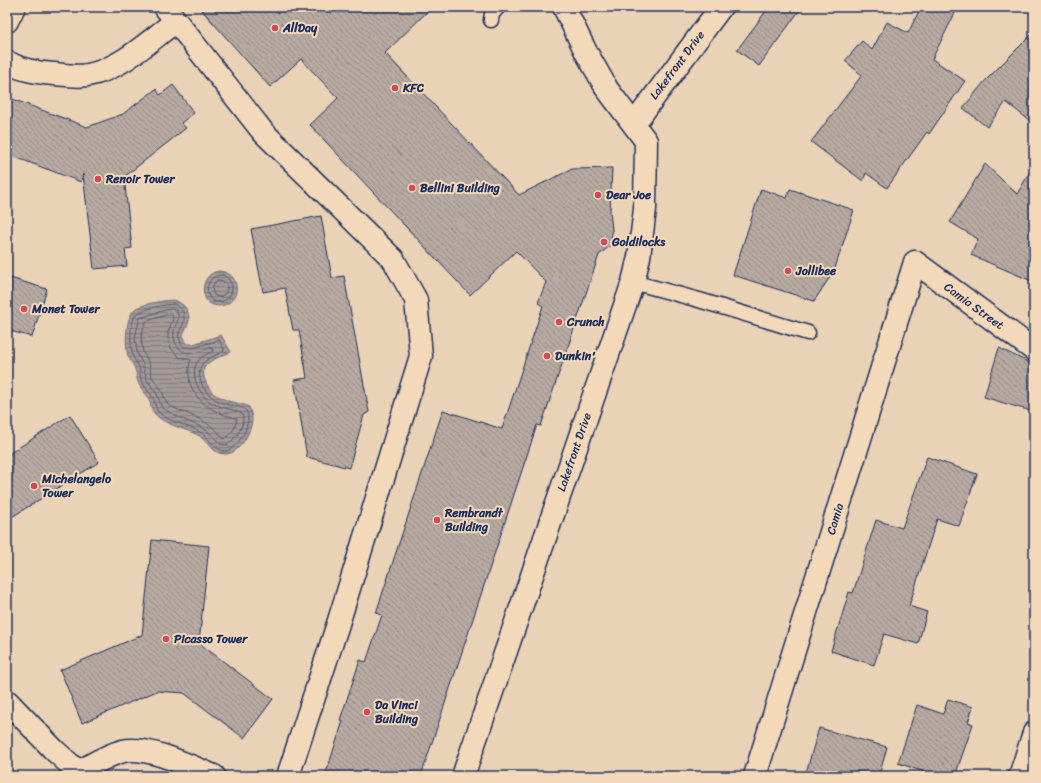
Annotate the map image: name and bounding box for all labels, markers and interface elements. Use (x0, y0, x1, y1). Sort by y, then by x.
place label: AllDay (282, 17, 318, 39)
marker: AllDay (270, 23, 280, 33)
street label: Lakefront Drive (643, 26, 711, 104)
place label: KFC (402, 77, 425, 99)
marker: KFC (390, 83, 400, 93)
place label: Renoir Tower (105, 168, 176, 190)
marker: Renoir Tower (93, 174, 103, 184)
place label: Bellini Building (420, 177, 501, 199)
marker: Bellini Building (407, 183, 417, 193)
place label: Dear Joe (606, 184, 652, 206)
marker: Dear Joe (593, 190, 603, 200)
place label: Goldilocks (611, 231, 666, 253)
marker: Goldilocks (599, 237, 609, 247)
place label: Jollibee (795, 260, 837, 282)
marker: Jollibee (783, 266, 793, 276)
street label: Camia Street (939, 276, 1009, 336)
place label: Monet Tower (31, 298, 101, 320)
marker: Monet Tower (19, 304, 29, 314)
place label: Crunch (566, 311, 605, 333)
marker: Crunch (554, 317, 564, 327)
place label: Dunkin' (555, 345, 596, 367)
marker: Dunkin' (542, 351, 552, 361)
street label: Lakefront Drive (550, 410, 598, 494)
place label: Michelangelo Tower (41, 468, 112, 504)
marker: Michelangelo Tower (29, 481, 39, 491)
street label: Camia (820, 500, 850, 538)
place label: Rembrandt Building (444, 502, 504, 538)
marker: Rembrandt Building (432, 515, 442, 525)
place label: Picasso Tower (174, 628, 248, 650)
marker: Picasso Tower (161, 634, 171, 644)
place label: Da Vinci Building (375, 694, 419, 730)
marker: Da Vinci Building (362, 707, 372, 717)

